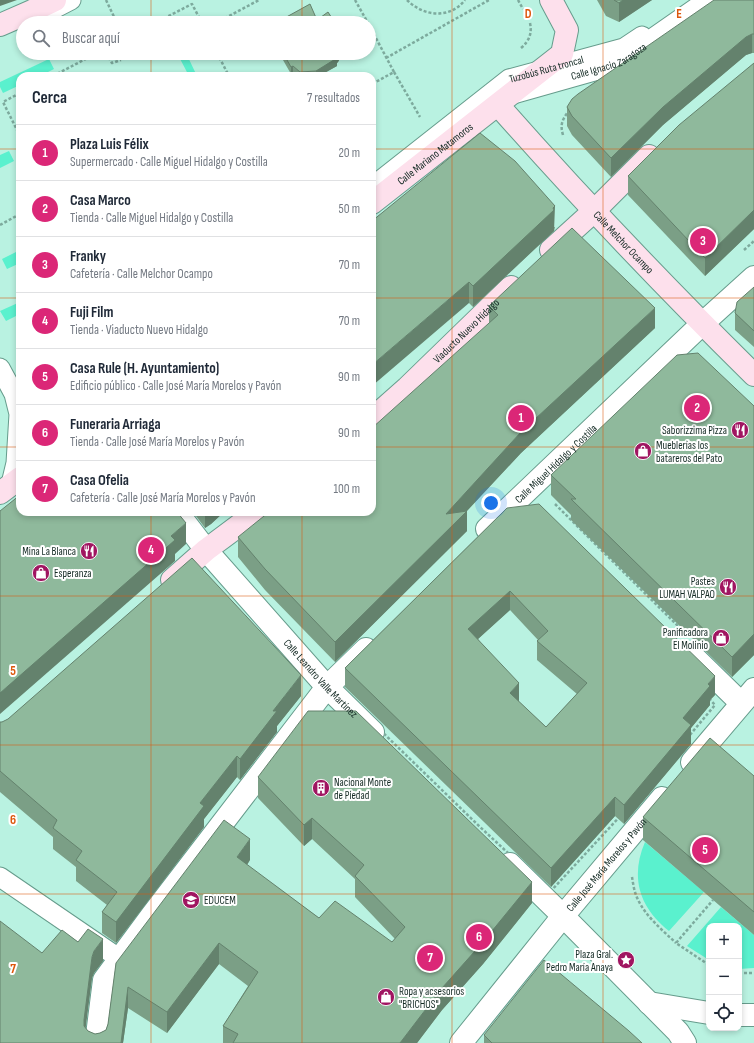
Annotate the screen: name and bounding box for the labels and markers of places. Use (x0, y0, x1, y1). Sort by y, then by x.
pin: 3 (690, 226, 716, 256)
pin: 2 (684, 393, 710, 423)
pin: 1 (508, 403, 534, 433)
restaurant icon: Saborízzima Pizza (730, 420, 750, 440)
place label: Saborízzima Pizza (662, 424, 727, 437)
place label: Mueblerías los batareros del Pato (656, 439, 723, 465)
shop icon: Mueblerías los batareros del Pato (633, 441, 653, 461)
pin: 4 (138, 535, 164, 565)
restaurant icon: Mina La Blanca (79, 541, 99, 561)
place label: Mina La Blanca (22, 545, 76, 558)
shop icon: Esperanza (31, 563, 51, 583)
place label: Esperanza (54, 567, 92, 580)
place label: Pastes LUMAH VALPAO (659, 575, 715, 601)
restaurant icon: Pastes LUMAH VALPAO (718, 577, 738, 597)
place label: Panificadora El Molinio (663, 626, 708, 652)
shop icon: Panificadora El Molinio (711, 628, 731, 648)
place label: Nacional Monte de Piedad (334, 776, 391, 802)
building icon: Nacional Monte de Piedad (311, 778, 331, 798)
pin: 5 (692, 835, 718, 865)
school or university icon: EDUCEM (181, 890, 201, 910)
place label: EDUCEM (204, 894, 236, 907)
pin: 6 (466, 922, 492, 952)
pin: 7 (417, 943, 443, 973)
place label: Plaza Gral. Pedro María Anaya (546, 948, 613, 974)
place icon: Plaza Gral. Pedro María Anaya (616, 950, 636, 970)
place label: Ropa y acsesorios "BRICHOS" (399, 985, 464, 1011)
shop icon: Ropa y acsesorios "BRICHOS" (376, 987, 396, 1007)

